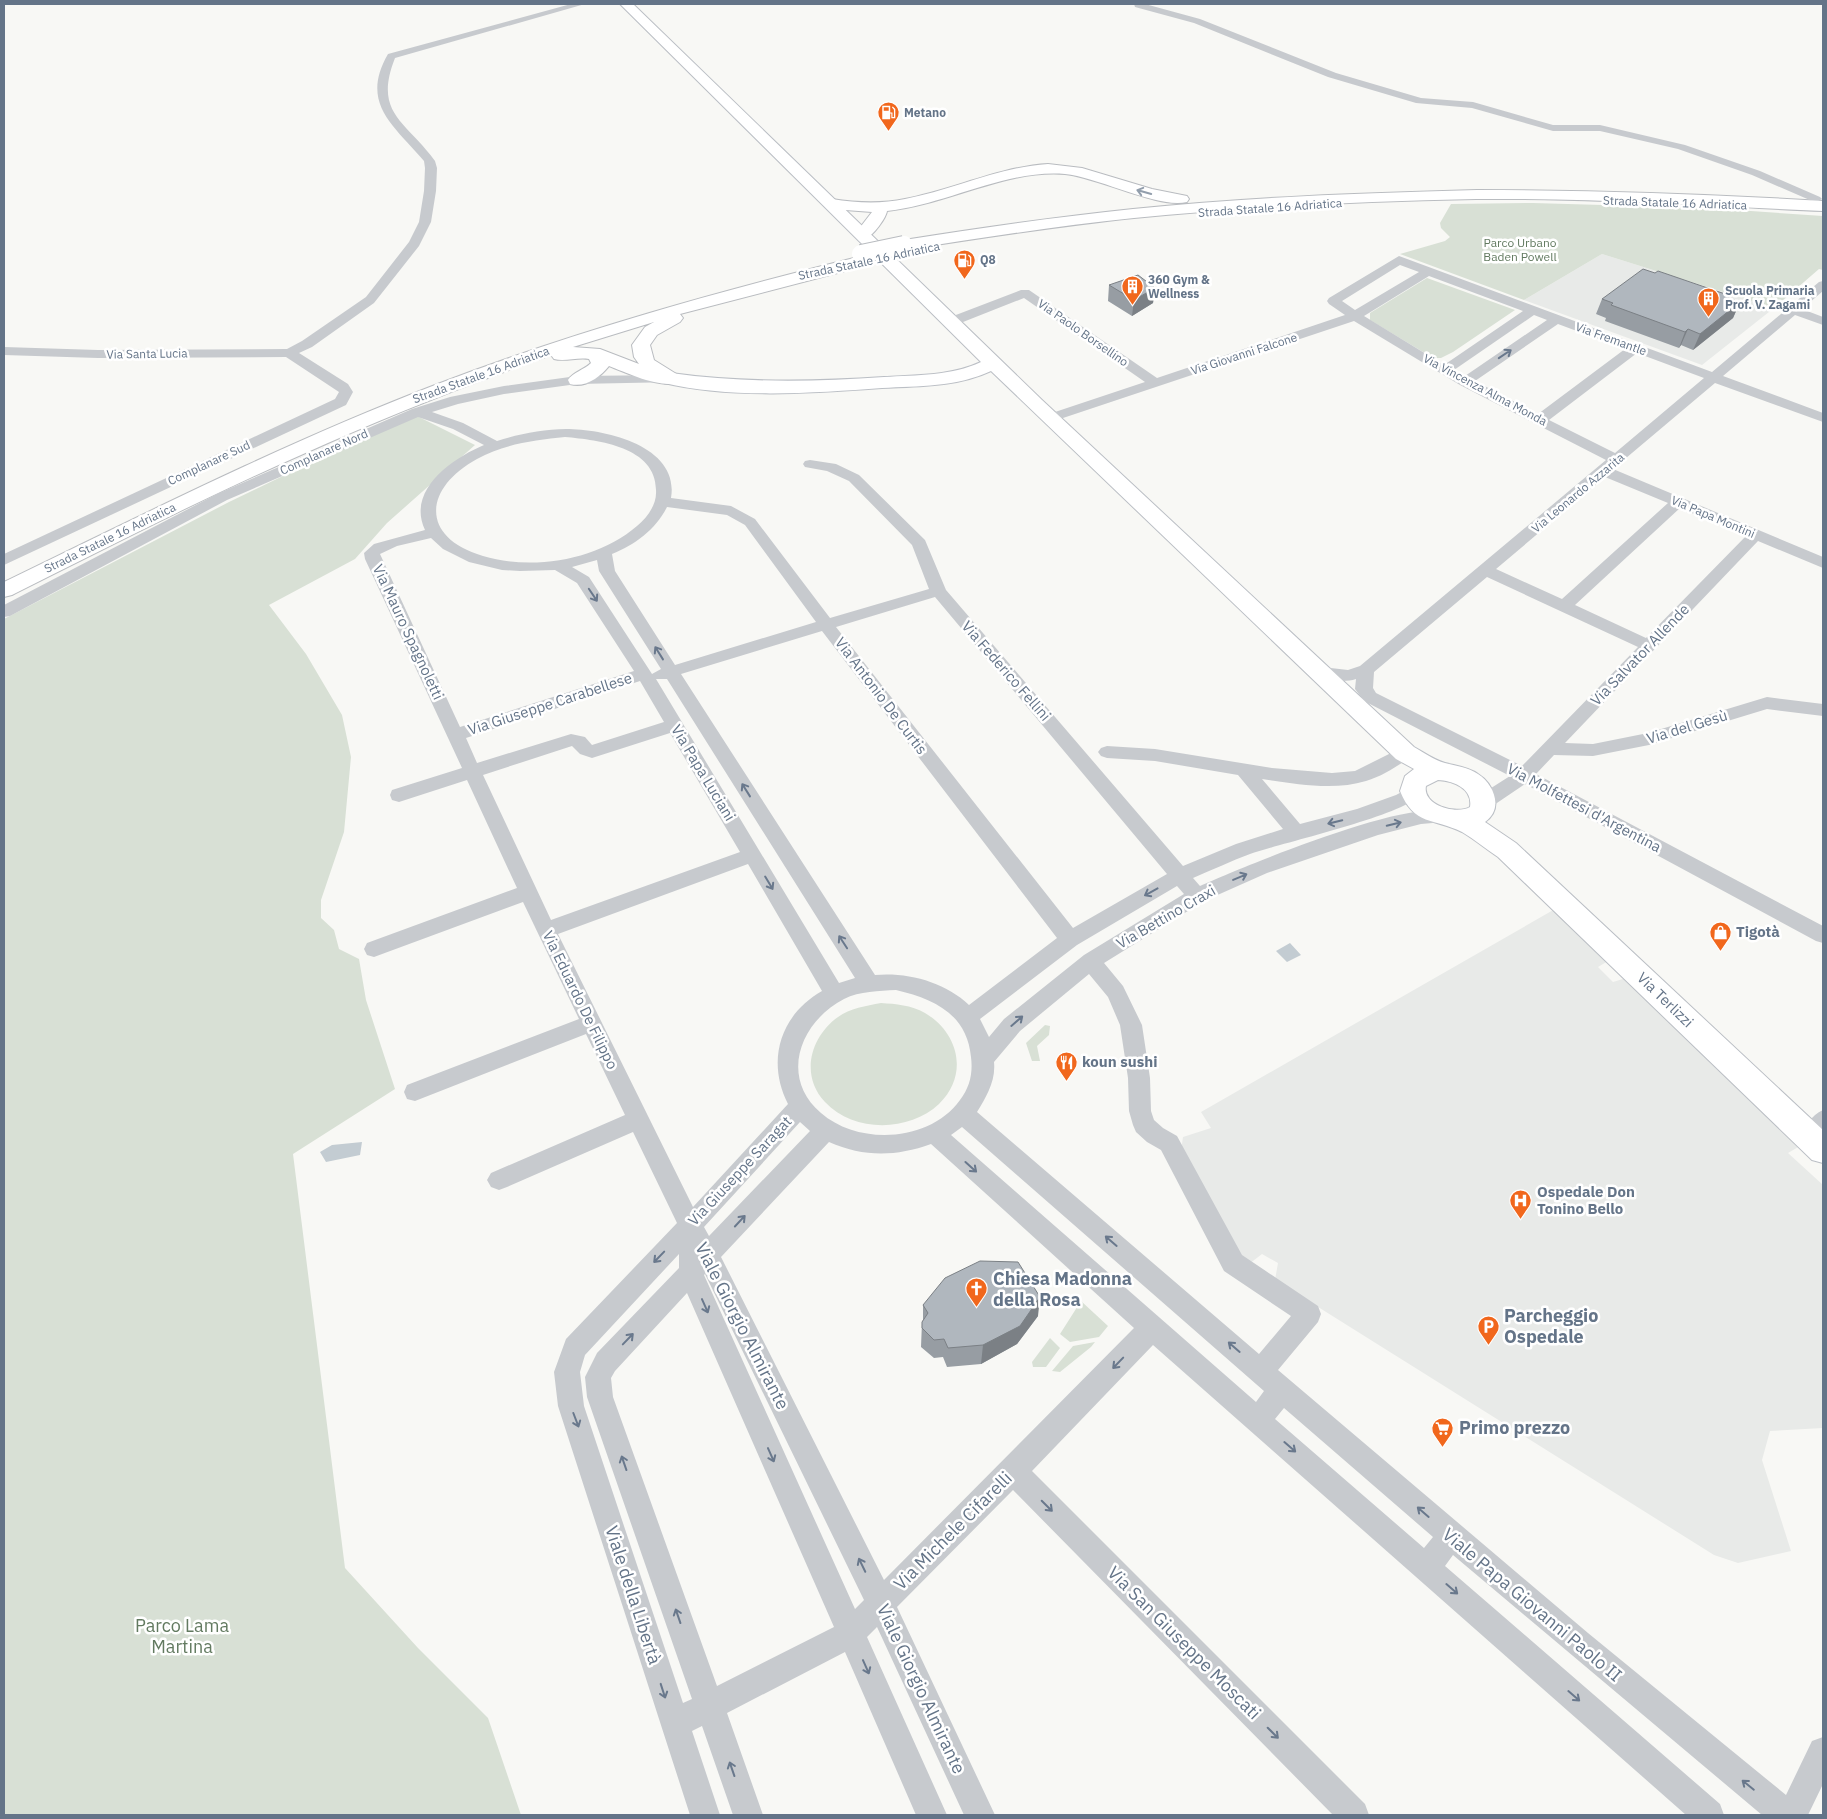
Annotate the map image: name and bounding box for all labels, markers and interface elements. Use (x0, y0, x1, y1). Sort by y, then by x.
fuel station icon: Metano (876, 101, 900, 132)
place label: Metano (904, 105, 946, 120)
one-way arrow (1136, 187, 1152, 196)
street label: Strada Statale 16 Adriatica (1603, 192, 1748, 213)
street label: Strada Statale 16 Adriatica (1197, 195, 1343, 220)
park label: Parco Urbano Baden Powell (1483, 235, 1557, 264)
street label: Strada Statale 16 Adriatica (797, 238, 942, 283)
fuel station icon: Q8 (952, 248, 976, 279)
place label: Q8 (980, 252, 996, 267)
place label: 360 Gym & Wellness (1148, 272, 1210, 301)
building icon: 360 Gym & Wellness (1120, 275, 1144, 306)
place label: Scuola Primaria Prof. V. Zagami (1725, 283, 1815, 312)
building icon: Scuola Primaria Prof. V. Zagami (1697, 286, 1721, 317)
street label: Via Paolo Borsellino (1035, 296, 1132, 370)
street label: Via Fremantle (1573, 319, 1649, 358)
street label: Via Giovanni Falcone (1189, 329, 1299, 378)
street label: Strada Statale 16 Adriatica (410, 343, 552, 406)
street label: Via Santa Lucia (106, 345, 188, 362)
one-way arrow (1498, 349, 1512, 359)
street label: Via Vincenza Alma Monda (1421, 351, 1550, 429)
street label: Complanare Nord (277, 425, 370, 478)
street label: Complanare Sud (165, 437, 252, 488)
street label: Via Leonardo Azzarita (1528, 449, 1627, 536)
street label: Via Papa Montini (1669, 492, 1757, 541)
street label: Strada Statale 16 Adriatica (42, 499, 178, 576)
street label: Via Mauro Spagnoletti (369, 561, 448, 703)
one-way arrow (589, 587, 599, 601)
street label: Via Salvator Allende (1586, 600, 1693, 710)
street label: Via Federico Fellini (958, 617, 1055, 725)
street label: Via Antonio De Curtis (831, 633, 932, 758)
one-way arrow (654, 647, 664, 661)
street label: Via Giuseppe Carabellese (465, 668, 634, 739)
street label: Via del Gesù (1644, 705, 1730, 748)
street label: Via Papa Luciani (667, 721, 740, 824)
street label: Via Molfettesi d'Argentina (1504, 759, 1665, 856)
one-way arrow (741, 784, 751, 798)
one-way arrow (1327, 818, 1343, 827)
one-way arrow (1385, 819, 1401, 828)
one-way arrow (1232, 872, 1247, 882)
one-way arrow (764, 876, 774, 890)
street label: Via Bettino Craxi (1113, 881, 1219, 953)
one-way arrow (1144, 887, 1158, 897)
shop icon: Tigotà (1708, 920, 1732, 951)
place label: Tigotà (1736, 922, 1780, 941)
street label: Via Eduardo De Filippo (539, 927, 622, 1072)
one-way arrow (837, 936, 847, 950)
street label: Via Terlizzi (1633, 968, 1698, 1031)
one-way arrow (1010, 1016, 1023, 1027)
restaurant icon: koun sushi (1054, 1050, 1078, 1081)
place label: koun sushi (1082, 1052, 1157, 1071)
street label: Via Giuseppe Saragat (684, 1112, 795, 1229)
one-way arrow (965, 1161, 978, 1172)
place label: Ospedale Don Tonino Bello (1537, 1182, 1635, 1218)
hospital icon: Ospedale Don Tonino Bello (1509, 1189, 1533, 1220)
one-way arrow (734, 1215, 746, 1227)
one-way arrow (1105, 1236, 1118, 1247)
street label: Viale Giorgio Almirante (690, 1238, 795, 1413)
one-way arrow (653, 1251, 665, 1264)
place label: Chiesa Madonna della Rosa (993, 1267, 1132, 1311)
church icon: Chiesa Madonna della Rosa (965, 1277, 989, 1308)
one-way arrow (701, 1298, 710, 1313)
place label: Parcheggio Ospedale (1504, 1304, 1598, 1348)
parking icon: Parcheggio Ospedale (1476, 1314, 1500, 1345)
one-way arrow (622, 1334, 634, 1346)
one-way arrow (1228, 1342, 1241, 1353)
one-way arrow (1112, 1357, 1124, 1369)
one-way arrow (572, 1412, 581, 1427)
supermarket icon: Primo prezzo (1431, 1416, 1455, 1447)
place label: Primo prezzo (1459, 1416, 1570, 1439)
one-way arrow (1284, 1442, 1297, 1453)
one-way arrow (767, 1447, 777, 1462)
one-way arrow (619, 1455, 628, 1471)
street label: Via Michele Cifarelli (889, 1467, 1017, 1595)
one-way arrow (1041, 1500, 1053, 1512)
one-way arrow (1416, 1506, 1429, 1517)
street label: Viale della Libertà (600, 1523, 667, 1667)
street label: Viale Papa Giovanni Paolo II (1438, 1523, 1627, 1686)
one-way arrow (857, 1558, 866, 1573)
street label: Via San Giuseppe Moscati (1103, 1561, 1266, 1724)
one-way arrow (1445, 1583, 1458, 1595)
street label: Viale Giorgio Almirante (872, 1600, 971, 1778)
one-way arrow (673, 1609, 682, 1624)
park label: Parco Lama Martina (135, 1614, 229, 1658)
one-way arrow (861, 1659, 871, 1674)
one-way arrow (659, 1683, 669, 1699)
one-way arrow (1567, 1691, 1580, 1702)
one-way arrow (1266, 1727, 1279, 1739)
one-way arrow (727, 1762, 736, 1777)
one-way arrow (1742, 1779, 1755, 1790)

